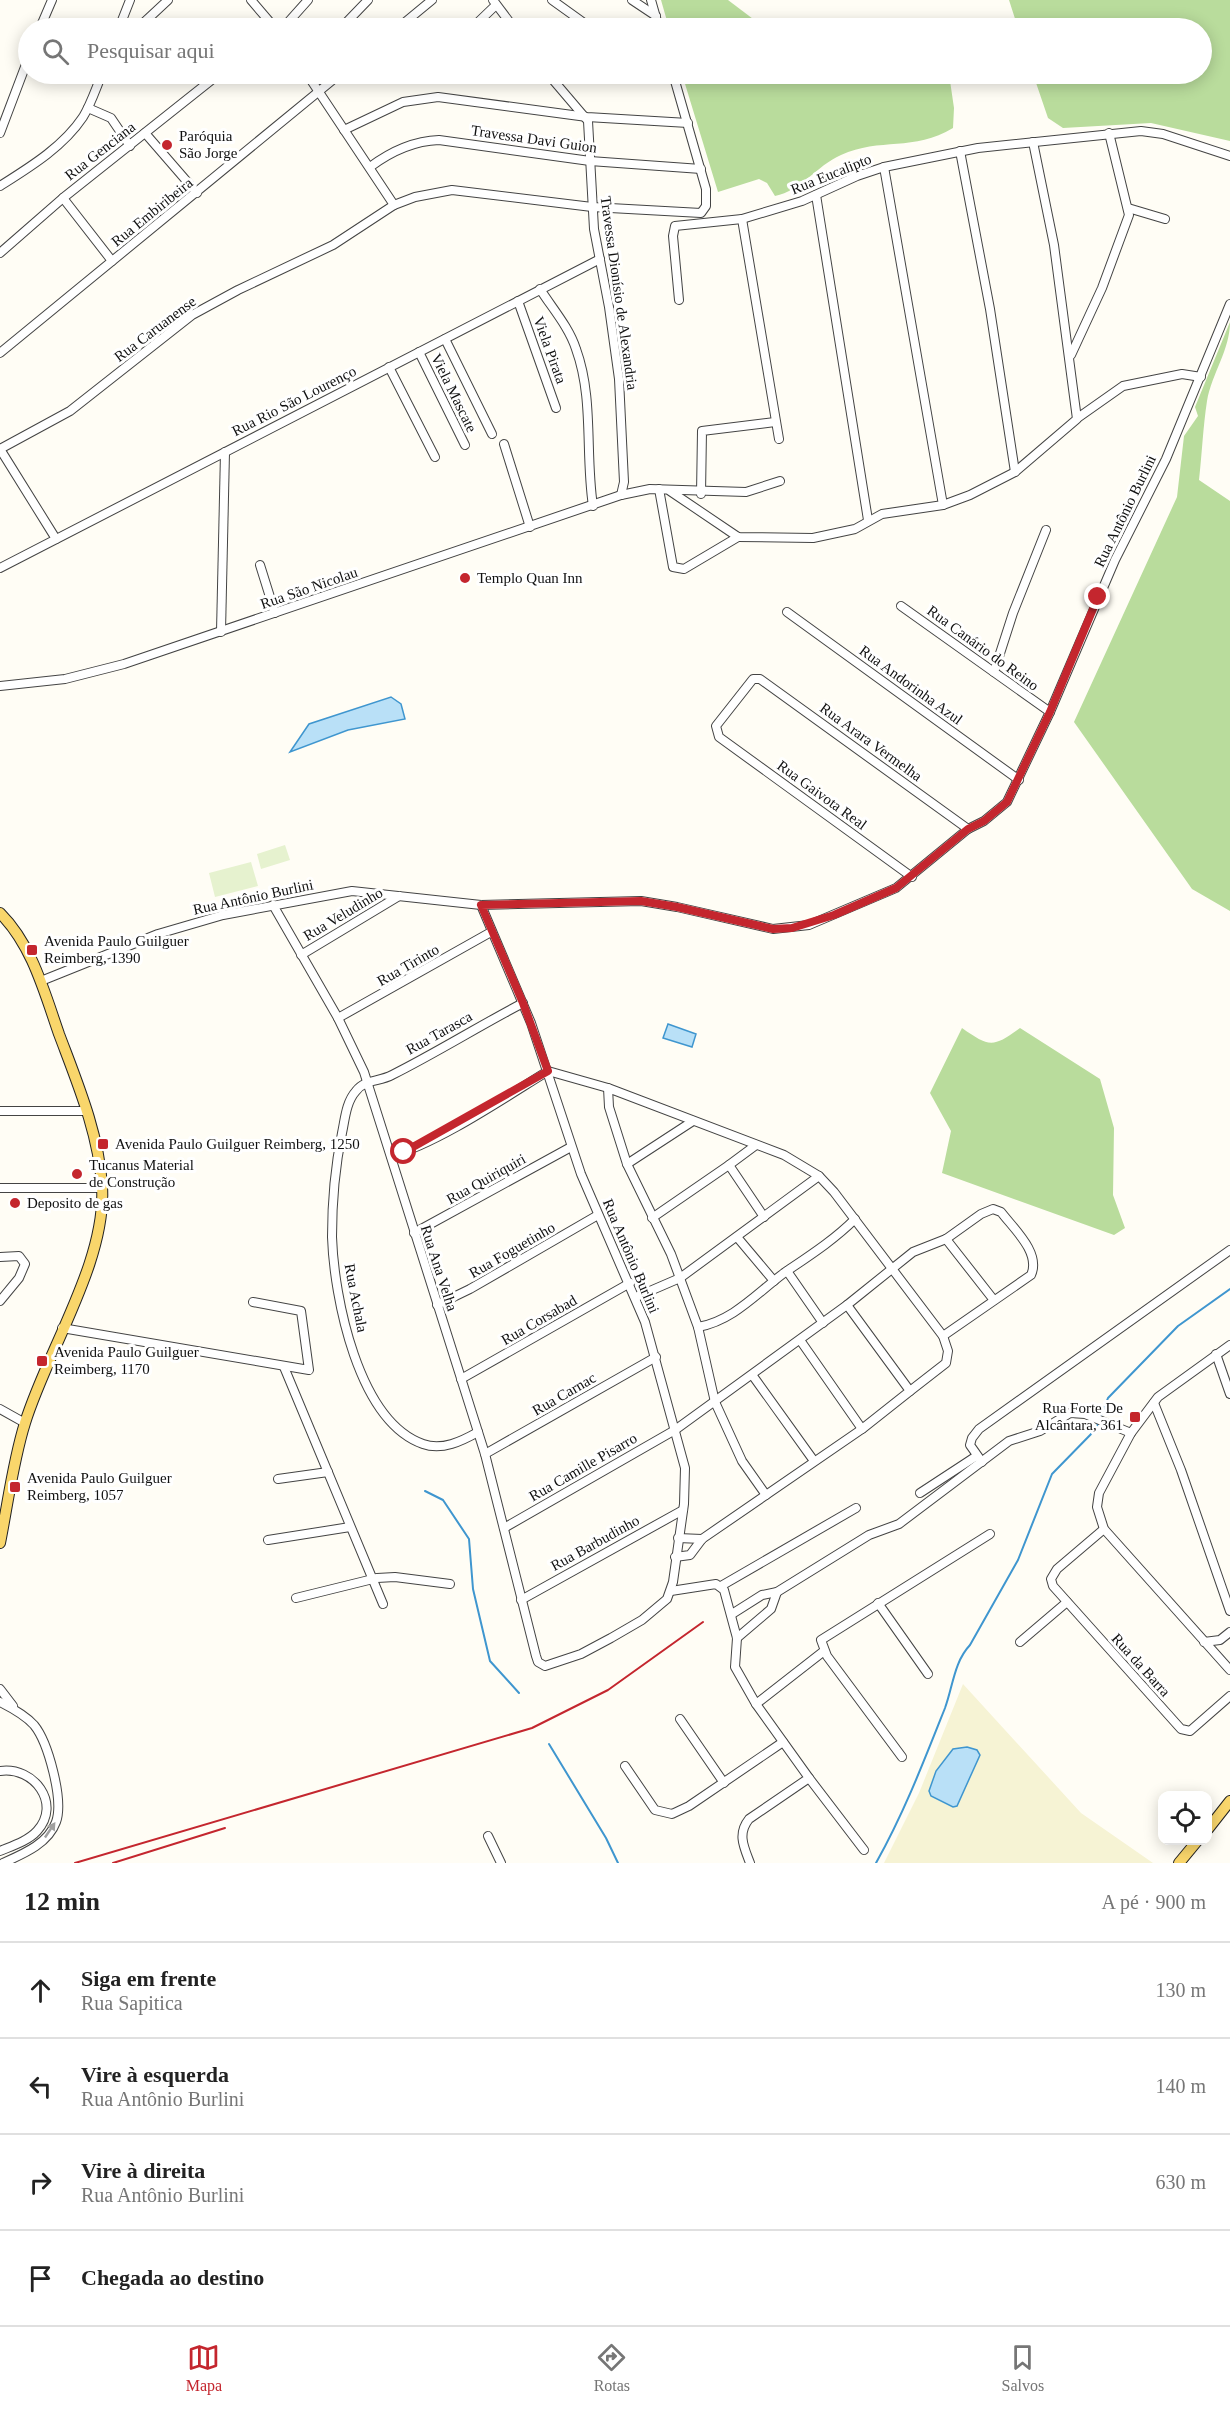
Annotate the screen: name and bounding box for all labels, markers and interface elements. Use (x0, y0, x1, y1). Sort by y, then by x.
search box (18, 18, 1212, 84)
icon: search (39, 35, 72, 68)
text: Pesquisar aqui (87, 38, 215, 63)
street label: Rua Genciana (62, 118, 139, 183)
street label: Travessa Davi Guion (470, 122, 598, 156)
place label: Paróquia São Jorge (179, 128, 238, 161)
marker: Paróquia São Jorge (160, 138, 174, 152)
street label: Rua Eucalipto (788, 151, 874, 197)
street label: Rua Embiribeira (108, 174, 196, 250)
street label: Travessa Dionísio de Alexandria (597, 195, 641, 391)
street label: Rua Caruanense (111, 293, 199, 365)
street label: Viela Pirata (530, 314, 570, 386)
street label: Viela Mascate (428, 351, 480, 435)
street label: Rua Rio São Lourenço (229, 363, 359, 439)
street label: Rua Antônio Burlini (1091, 452, 1159, 570)
street label: Rua São Nicolau (258, 564, 360, 612)
place label: Templo Quan Inn (477, 570, 583, 586)
marker: Templo Quan Inn (458, 571, 472, 585)
route end (1084, 583, 1110, 609)
street label: Rua Canário do Reino (924, 602, 1042, 694)
street label: Rua Andorinha Azul (856, 642, 966, 728)
street label: Rua Arara Vermelha (817, 700, 925, 785)
street label: Rua Gaivota Real (774, 757, 870, 833)
street label: Rua Antônio Burlini (191, 876, 315, 918)
street label: Rua Veludinho (301, 884, 385, 944)
place label: Avenida Paulo Guilguer Reimberg, 1390 (44, 933, 189, 966)
street label: Rua Tirinto (374, 941, 442, 989)
marker: Avenida Paulo Guilguer Reimberg, 1390 (25, 943, 39, 957)
street label: Rua Tarasca (403, 1008, 475, 1058)
place label: Avenida Paulo Guilguer Reimberg, 1250 (115, 1136, 360, 1152)
marker: Avenida Paulo Guilguer Reimberg, 1250 (96, 1137, 110, 1151)
route start (390, 1138, 416, 1164)
street label: Rua Quiriquiri (444, 1151, 528, 1207)
place label: Tucanus Material de Construção (89, 1157, 194, 1190)
marker: Tucanus Material de Construção (70, 1167, 84, 1181)
place label: Deposito de gas (27, 1195, 123, 1211)
marker: Deposito de gas (8, 1196, 22, 1210)
street label: Rua Antônio Burlini (600, 1196, 662, 1316)
street label: Rua Foguetinho (466, 1219, 558, 1281)
street label: Rua Ana Velha (418, 1223, 461, 1313)
street label: Rua Achala (342, 1262, 371, 1334)
street label: Rua Corsabad (498, 1292, 580, 1348)
place label: Avenida Paulo Guilguer Reimberg, 1170 (54, 1344, 199, 1377)
marker: Avenida Paulo Guilguer Reimberg, 1170 (35, 1354, 49, 1368)
street label: Rua Carnac (530, 1369, 599, 1419)
place label: Rua Forte De Alcântara, 361 (1035, 1400, 1123, 1433)
marker: Rua Forte De Alcântara, 361 (1128, 1410, 1142, 1424)
street label: Rua Camille Pisarro (526, 1430, 640, 1504)
place label: Avenida Paulo Guilguer Reimberg, 1057 (27, 1470, 172, 1503)
marker: Avenida Paulo Guilguer Reimberg, 1057 (8, 1480, 22, 1494)
street label: Rua Barbudinho (548, 1512, 642, 1574)
street label: Rua da Barra (1109, 1630, 1174, 1700)
map controls (1158, 1791, 1212, 1845)
button: locate (1158, 1791, 1212, 1845)
one-way arrow (44, 1823, 56, 1839)
text: 12 min (24, 1887, 100, 1916)
text: A pé · 900 m (1102, 1891, 1206, 1913)
text: Siga em frente (81, 1966, 216, 1991)
icon: ahead (24, 1974, 57, 2007)
text: 130 m (1155, 1979, 1206, 2001)
text: Rua Sapitica (81, 1992, 183, 2014)
text: Vire à esquerda (81, 2062, 229, 2087)
icon: left (24, 2070, 57, 2103)
text: 140 m (1155, 2075, 1206, 2097)
text: Rua Antônio Burlini (81, 2088, 244, 2110)
text: Vire à direita (81, 2158, 205, 2183)
icon: right (24, 2166, 57, 2199)
text: 630 m (1155, 2171, 1206, 2193)
text: Rua Antônio Burlini (81, 2184, 244, 2206)
icon: arrive (24, 2262, 57, 2295)
text: Chegada ao destino (81, 2265, 264, 2290)
tab: Mapa (186, 2341, 222, 2395)
tab: Rotas (594, 2341, 630, 2395)
tab: Salvos (1002, 2341, 1044, 2395)

